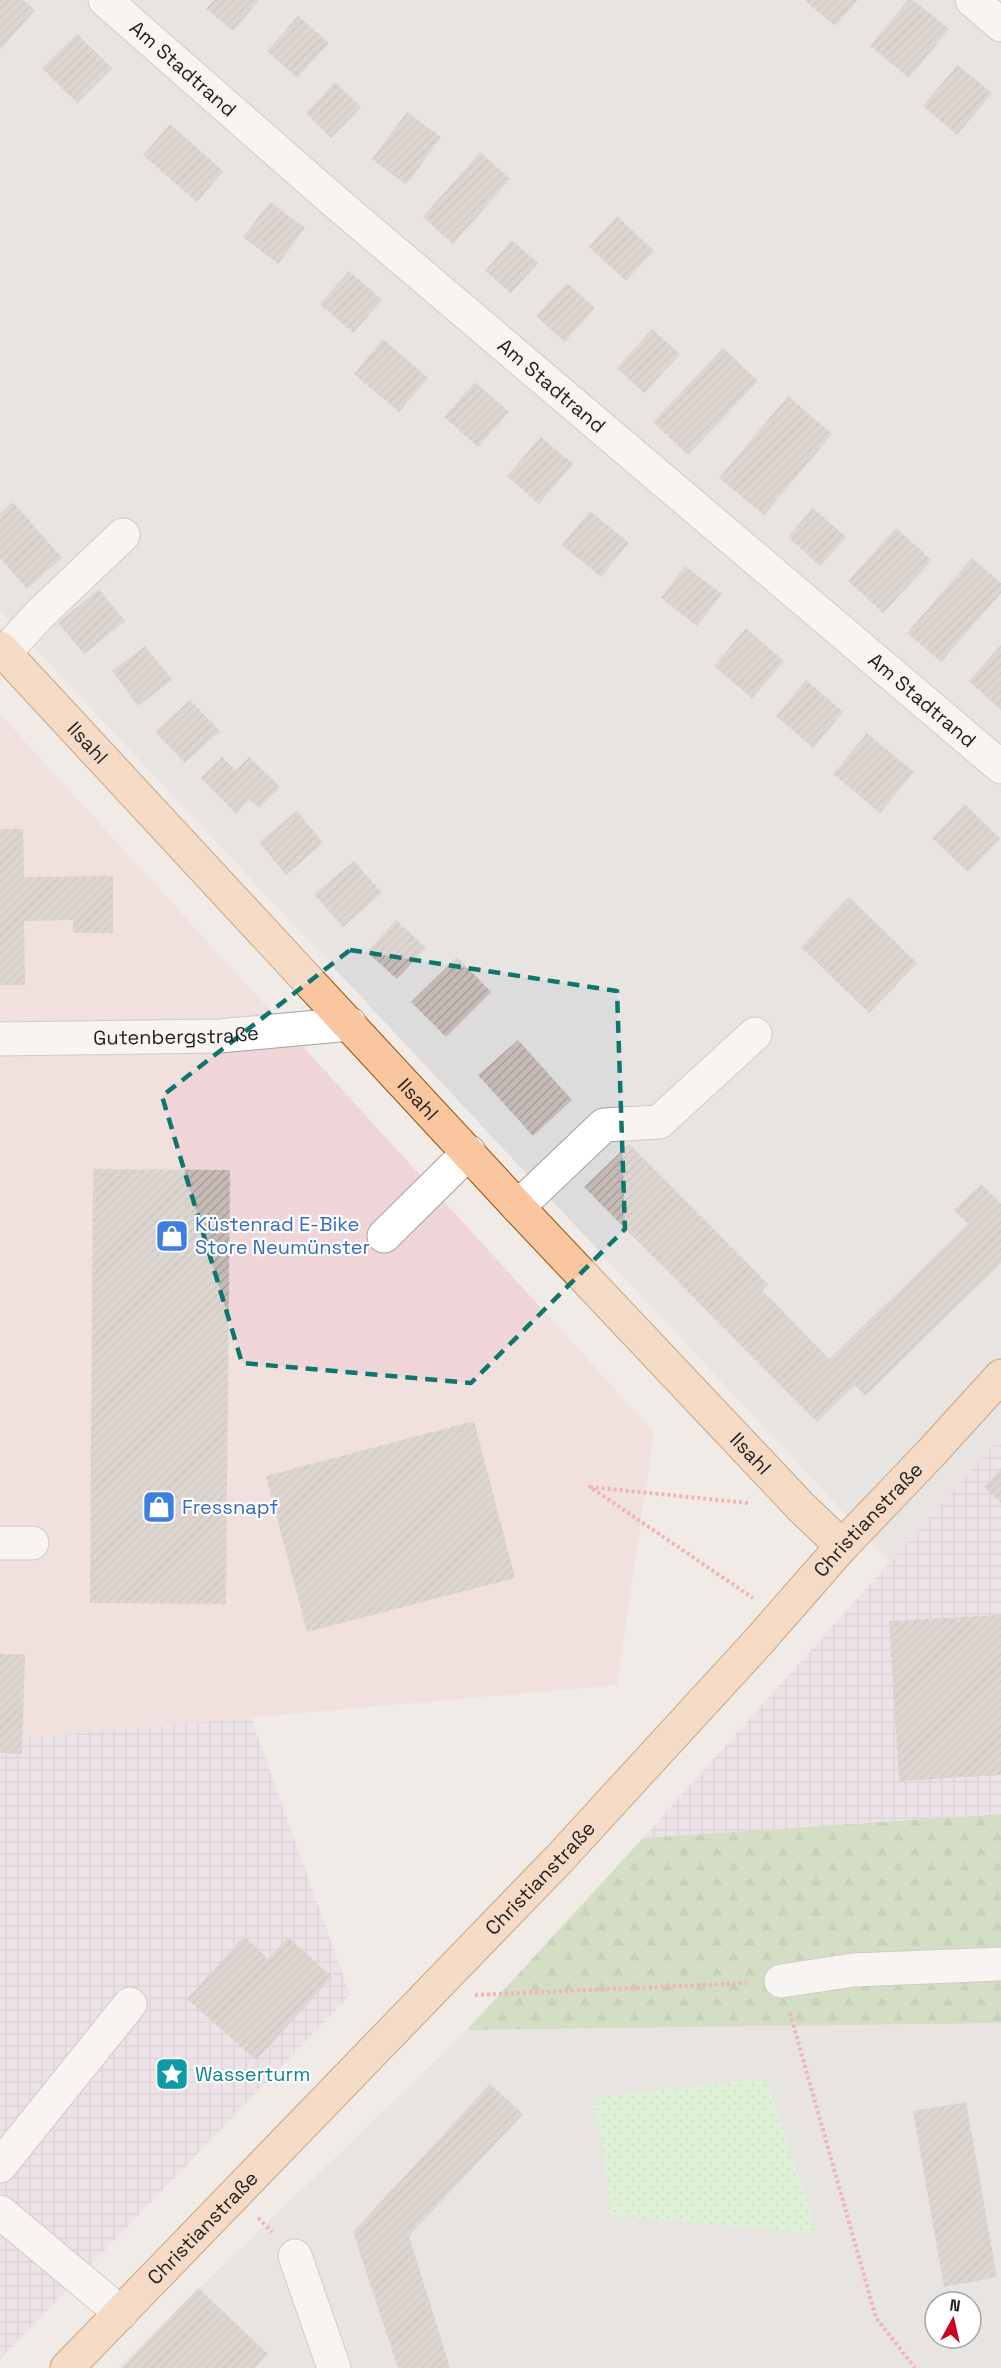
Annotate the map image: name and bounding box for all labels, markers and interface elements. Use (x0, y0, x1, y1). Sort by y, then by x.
street label: Am Stadtrand (124, 15, 242, 122)
street label: Am Stadtrand (492, 332, 611, 439)
street label: Am Stadtrand (863, 647, 981, 753)
street label: Ilsahl (62, 716, 114, 769)
street label: Gutenbergstraße (93, 1019, 260, 1051)
street label: Ilsahl (392, 1072, 444, 1126)
place label: Küstenrad E-Bike Store Neumünster (195, 1211, 370, 1260)
shop icon: Küstenrad E-Bike Store Neumünster (154, 1218, 190, 1254)
street label: Ilsahl (724, 1427, 777, 1480)
street label: Christianstraße (808, 1457, 928, 1582)
shop icon: Fressnapf (141, 1489, 177, 1525)
place label: Fressnapf (182, 1494, 278, 1520)
street label: Christianstraße (479, 1815, 601, 1941)
place icon: Wasserturm (154, 2056, 190, 2092)
place label: Wasserturm (195, 2061, 310, 2087)
street label: Christianstraße (142, 2165, 263, 2290)
north arrow (923, 2290, 983, 2350)
text: N (948, 2294, 962, 2317)

